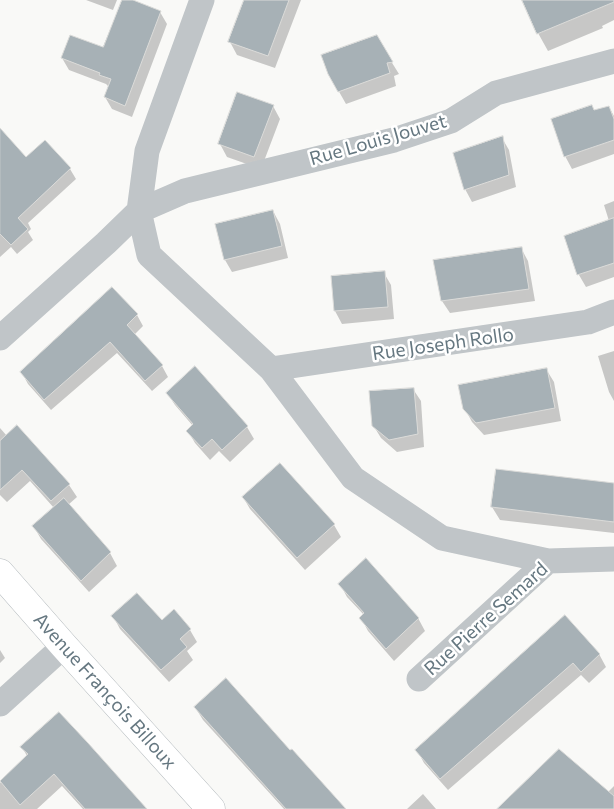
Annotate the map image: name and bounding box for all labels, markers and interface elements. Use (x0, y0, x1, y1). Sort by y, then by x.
street label: Rue Louis Jouvet (307, 110, 449, 170)
street label: Rue Joseph Rollo (371, 323, 515, 365)
street label: Rue Pierre Semard (420, 558, 552, 680)
street label: Avenue François Billoux (29, 608, 181, 774)

